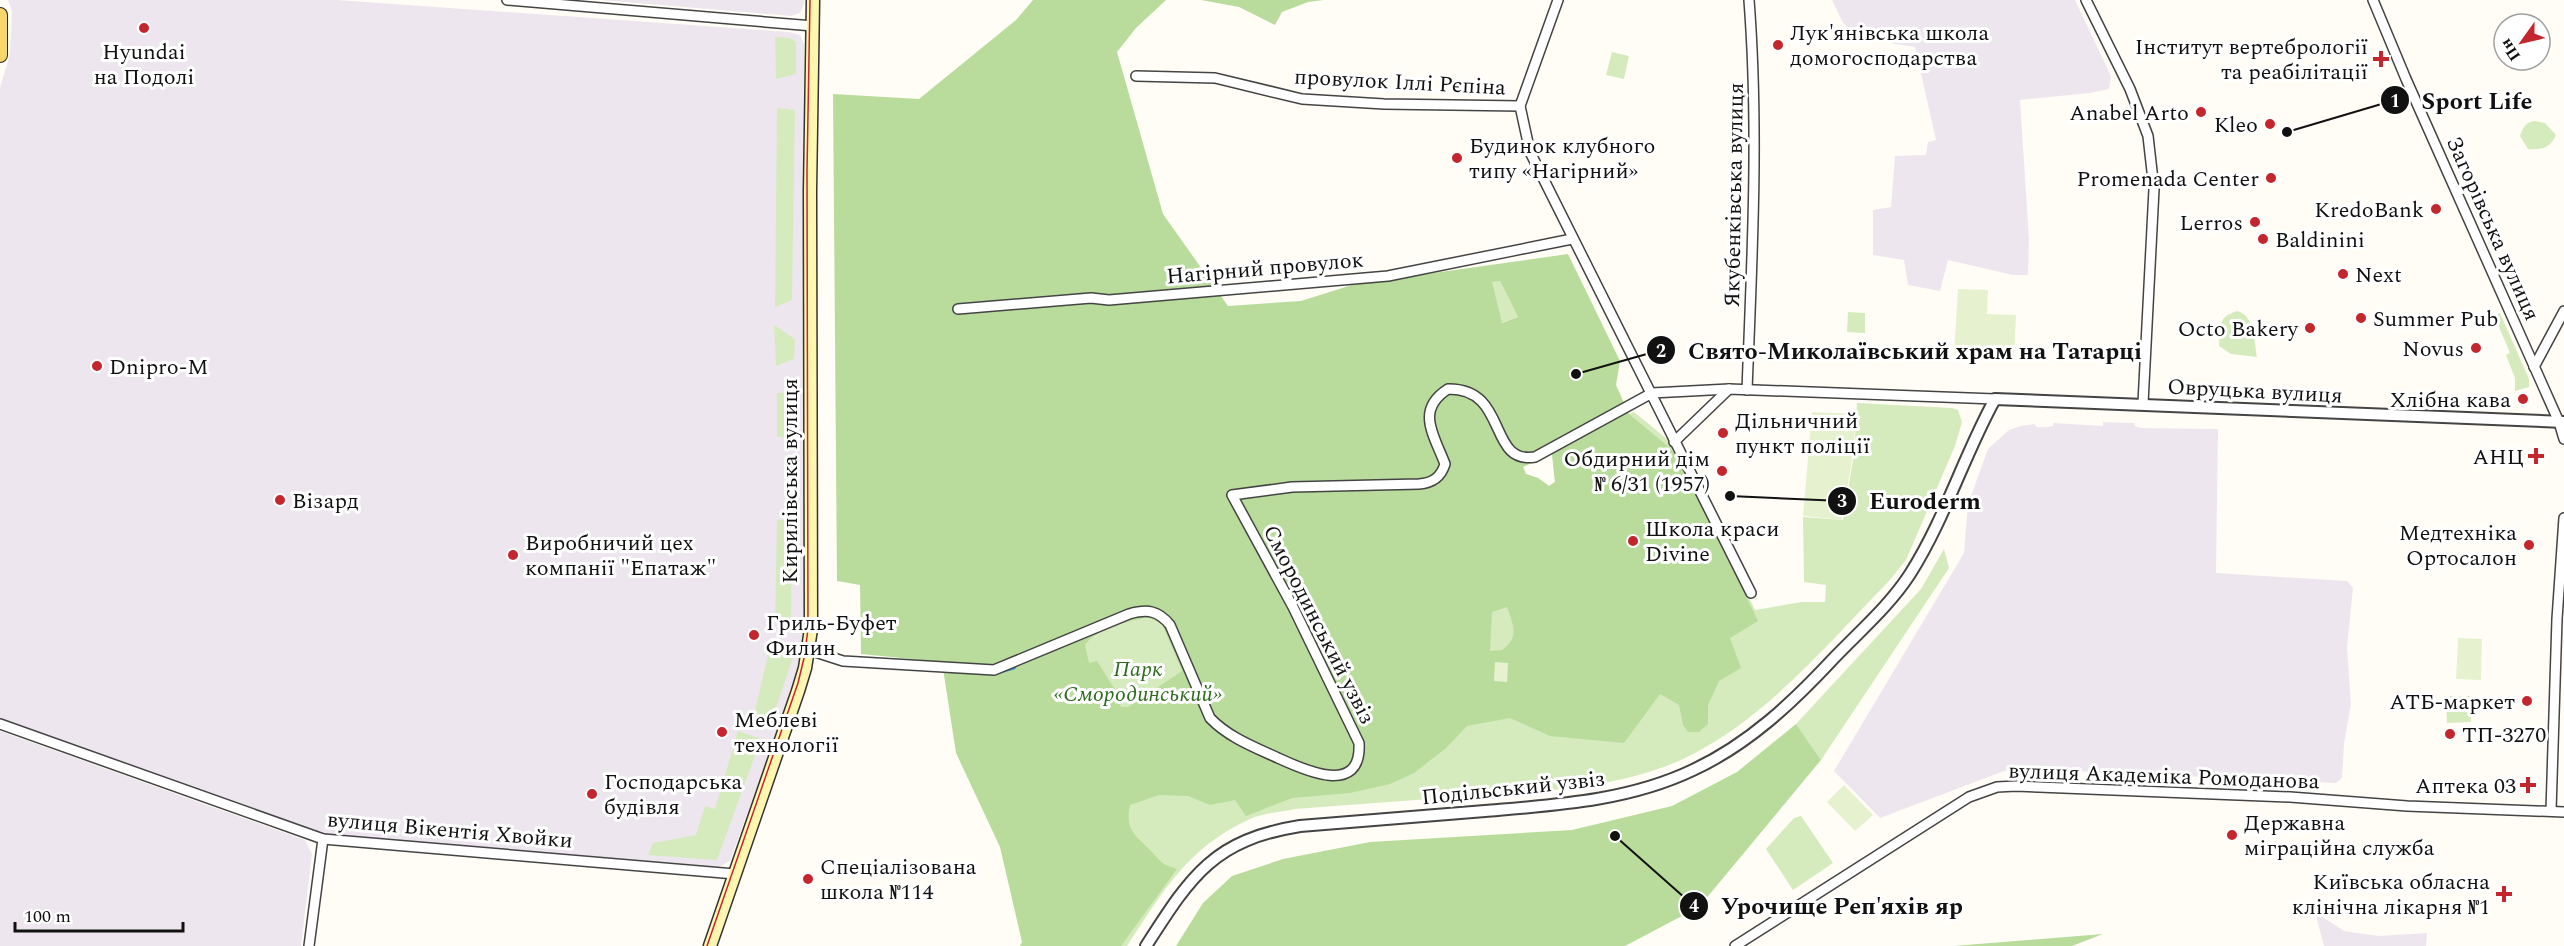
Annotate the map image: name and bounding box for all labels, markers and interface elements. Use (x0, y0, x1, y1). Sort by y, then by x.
north arrow (2492, 12, 2552, 72)
place label: Лук'янівська школа домогосподарства (1790, 17, 1989, 75)
marker: Hyundai на Подолі (137, 21, 151, 35)
place label: Інститут вертебрології та реабілітації (2135, 31, 2368, 89)
text: Пн (2494, 34, 2527, 66)
place label: Hyundai на Подолі (94, 36, 194, 94)
marker: Лук'янівська школа домогосподарства (1771, 38, 1785, 52)
marker: Інститут вертебрології та реабілітації (2372, 50, 2390, 68)
street label: провулок Іллі Рєпіна (1293, 60, 1507, 105)
callout: Sport Life (2380, 79, 2545, 121)
street label: Якубенківська вулиця (1716, 82, 1753, 308)
text: Sport Life (2421, 84, 2533, 120)
text: 1 (2390, 88, 2400, 115)
place label: Anabel Arto (2069, 97, 2189, 130)
marker: Anabel Arto (2194, 105, 2208, 119)
place label: Kleo (2214, 109, 2258, 142)
marker: Kleo (2263, 117, 2277, 131)
place label: Будинок клубного типу «Нагірний» (1469, 130, 1655, 188)
street label: Загорівська вулиця (2437, 131, 2548, 326)
marker: Будинок клубного типу «Нагірний» (1450, 151, 1464, 165)
place label: Promenada Center (2076, 163, 2259, 196)
marker: Promenada Center (2264, 171, 2278, 185)
place label: KredoBank (2314, 194, 2424, 227)
marker: KredoBank (2429, 202, 2443, 216)
place label: Lerros (2180, 207, 2243, 240)
marker: Lerros (2248, 215, 2262, 229)
place label: Baldinini (2275, 224, 2365, 257)
marker: Baldinini (2256, 232, 2270, 246)
street label: Нагірний провулок (1165, 243, 1365, 294)
place label: Next (2355, 259, 2402, 292)
marker: Next (2336, 267, 2350, 281)
place label: Summer Pub (2373, 303, 2498, 336)
marker: Summer Pub (2354, 311, 2368, 325)
place label: Octo Bakery (2178, 313, 2299, 346)
marker: Octo Bakery (2303, 321, 2317, 335)
callout: Свято-Миколаївський храм на Татарці (1646, 329, 2154, 371)
place label: Novus (2402, 333, 2464, 366)
text: Свято-Миколаївський храм на Татарці (1688, 334, 2142, 370)
text: 2 (1656, 338, 1666, 365)
marker: Novus (2469, 341, 2483, 355)
place label: Dnipro-M (109, 351, 208, 384)
marker: Dnipro-M (90, 359, 104, 373)
street label: Овруцька вулиця (2166, 370, 2343, 413)
street label: Кирилівська вулиця (774, 378, 807, 584)
place label: Хлібна кава (2390, 384, 2511, 417)
marker: Хлібна кава (2516, 392, 2530, 406)
place label: Дільничний пункт поліції (1735, 405, 1870, 463)
marker: Дільничний пункт поліції (1716, 426, 1730, 440)
place label: АНЦ (2472, 441, 2524, 474)
place label: Обдирний дім № 6/31 (1957) (1564, 443, 1710, 501)
marker: АНЦ (2529, 449, 2543, 463)
marker: Обдирний дім № 6/31 (1957) (1715, 464, 1729, 478)
callout: Euroderm (1827, 480, 1993, 522)
text: Euroderm (1869, 484, 1981, 520)
place label: Візард (292, 485, 359, 518)
text: 3 (1837, 488, 1847, 515)
marker: Візард (273, 493, 287, 507)
place label: Школа краси Divine (1645, 513, 1780, 571)
place label: Медтехніка Ортосалон (2399, 517, 2517, 575)
street label: Смородинський узвіз (1254, 519, 1383, 730)
place label: Виробничий цех компанії "Епатаж" (525, 527, 716, 585)
marker: Школа краси Divine (1626, 534, 1640, 548)
marker: Медтехніка Ортосалон (2522, 538, 2536, 552)
marker: Виробничий цех компанії "Епатаж" (506, 548, 520, 562)
place label: Гриль-Буфет Филин (766, 607, 897, 665)
marker: Гриль-Буфет Филин (747, 628, 761, 642)
park label: Парк «Смородинський» (1054, 653, 1222, 711)
place label: АТБ-маркет (2389, 686, 2515, 719)
marker: АТБ-маркет (2520, 694, 2534, 708)
place label: Меблеві технології (734, 704, 839, 762)
place label: ТП-3270 (2462, 719, 2546, 752)
marker: Меблеві технології (715, 725, 729, 739)
marker: ТП-3270 (2443, 727, 2457, 741)
street label: вулиця Академіка Ромоданова (2008, 755, 2320, 798)
street label: Подільський узвіз (1420, 762, 1607, 815)
place label: Господарська будівля (604, 766, 743, 824)
place label: Аптека 03 (2415, 770, 2516, 803)
marker: Аптека 03 (2521, 778, 2535, 792)
marker: Господарська будівля (585, 787, 599, 801)
street label: вулиця Вікентія Хвойки (326, 803, 574, 858)
place label: Державна міграційна служба (2244, 807, 2435, 865)
marker: Державна міграційна служба (2225, 828, 2239, 842)
place label: Спеціалізована школа №114 (820, 851, 977, 909)
place label: Київська обласна клінічна лікарня №1 (2292, 866, 2490, 924)
marker: Спеціалізована школа №114 (801, 872, 815, 886)
callout: Урочище Реп'яхів яр (1679, 885, 1975, 927)
marker: Київська обласна клінічна лікарня №1 (2495, 885, 2513, 903)
text: Урочище Реп'яхів яр (1721, 889, 1963, 925)
text: 4 (1689, 893, 1699, 920)
scale bar (15, 895, 183, 933)
text: 100 m (24, 903, 71, 930)

